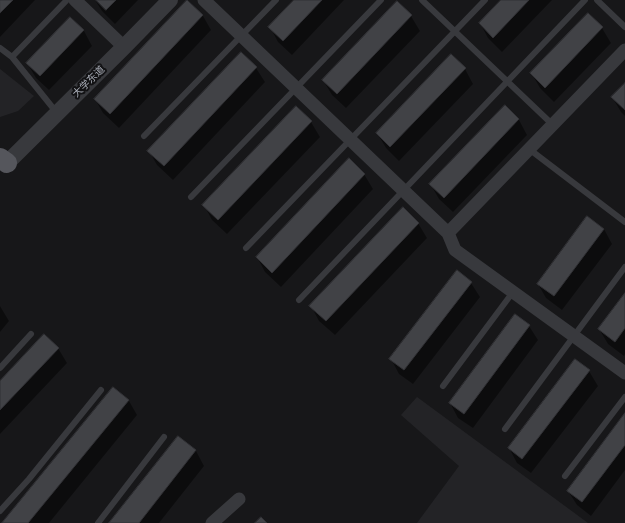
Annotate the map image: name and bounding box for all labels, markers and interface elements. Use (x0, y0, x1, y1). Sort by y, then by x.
street label: 大学东道 (70, 64, 108, 100)

